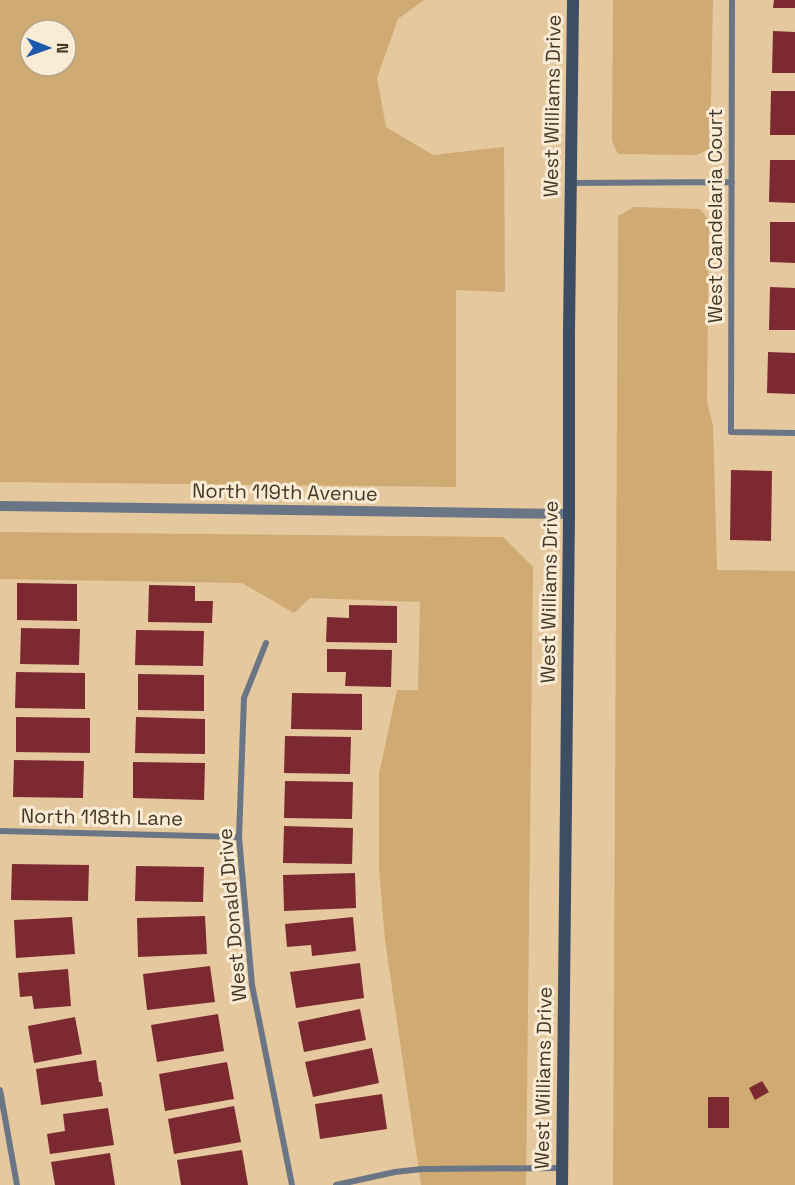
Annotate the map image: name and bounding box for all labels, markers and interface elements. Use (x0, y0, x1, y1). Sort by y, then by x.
street label: West Williams Drive (537, 14, 567, 198)
north arrow (18, 18, 78, 78)
text: N (52, 43, 73, 54)
street label: West Candelaria Court (702, 109, 728, 323)
street label: North 119th Avenue (192, 477, 378, 507)
street label: West Williams Drive (534, 500, 564, 684)
street label: North 118th Lane (21, 803, 183, 831)
street label: West Donald Drive (211, 827, 253, 1003)
street label: West Williams Drive (528, 986, 558, 1170)

